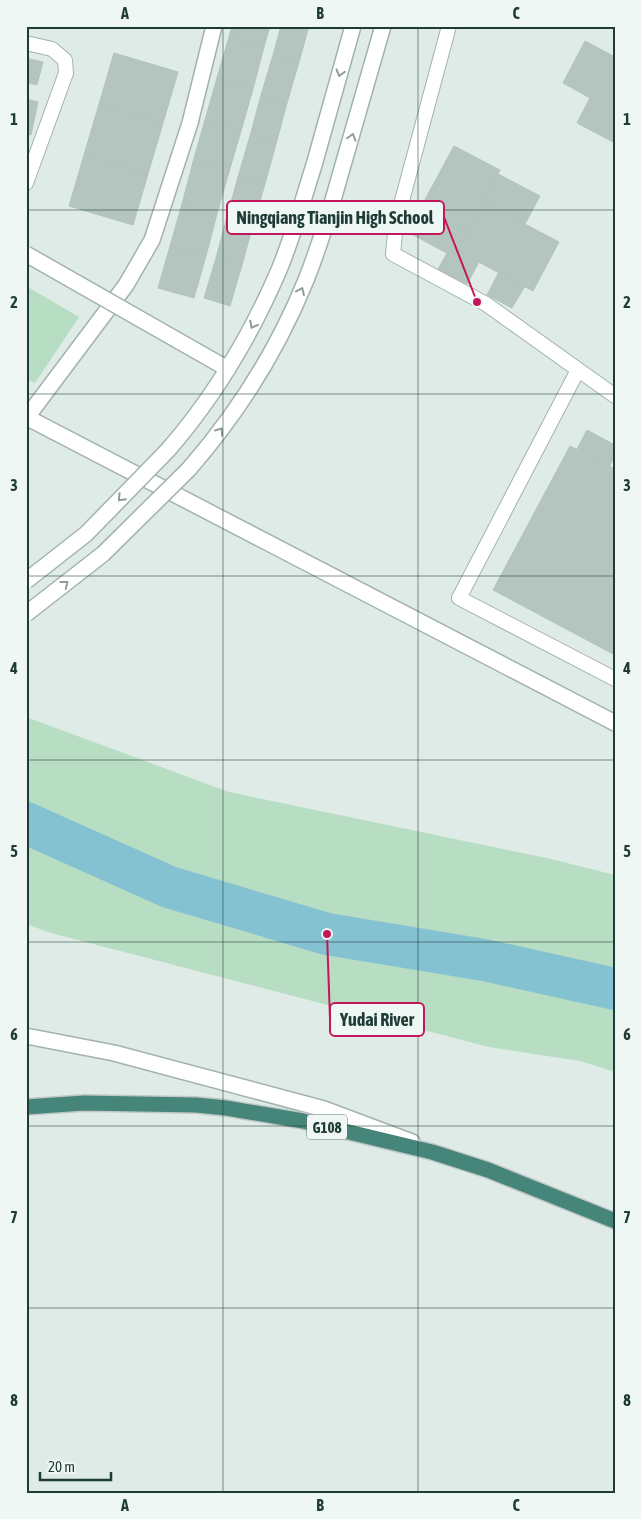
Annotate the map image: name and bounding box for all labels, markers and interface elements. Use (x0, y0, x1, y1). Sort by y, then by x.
text: A (120, 4, 129, 22)
text: B (316, 4, 324, 22)
text: C (512, 4, 520, 22)
one-way arrow (335, 69, 346, 78)
text: 1 (10, 110, 18, 128)
text: 1 (623, 110, 631, 128)
one-way arrow (346, 133, 356, 141)
callout: Ningqiang Tianjin High School (227, 201, 444, 234)
text: Ningqiang Tianjin High School (236, 207, 434, 228)
one-way arrow (294, 287, 305, 296)
text: 2 (10, 293, 18, 311)
text: 2 (623, 293, 631, 311)
one-way arrow (249, 320, 259, 329)
one-way arrow (214, 427, 223, 437)
text: 3 (10, 476, 18, 494)
text: 3 (623, 476, 631, 494)
one-way arrow (118, 492, 127, 501)
one-way arrow (59, 581, 68, 590)
text: 4 (9, 659, 18, 677)
text: 4 (622, 659, 631, 677)
text: 5 (10, 842, 18, 860)
text: 5 (623, 842, 631, 860)
callout: Yudai River (330, 1003, 424, 1036)
text: Yudai River (339, 1009, 415, 1030)
text: 6 (10, 1025, 18, 1043)
text: 6 (623, 1025, 631, 1043)
road number: G108 (307, 1114, 347, 1140)
text: 7 (10, 1208, 18, 1226)
text: 7 (623, 1208, 631, 1226)
text: 8 (10, 1391, 18, 1409)
text: 8 (623, 1391, 631, 1409)
scale bar (40, 1449, 111, 1481)
text: 20 m (48, 1458, 75, 1475)
text: A (120, 1496, 129, 1514)
text: B (316, 1496, 324, 1514)
text: C (512, 1496, 520, 1514)

